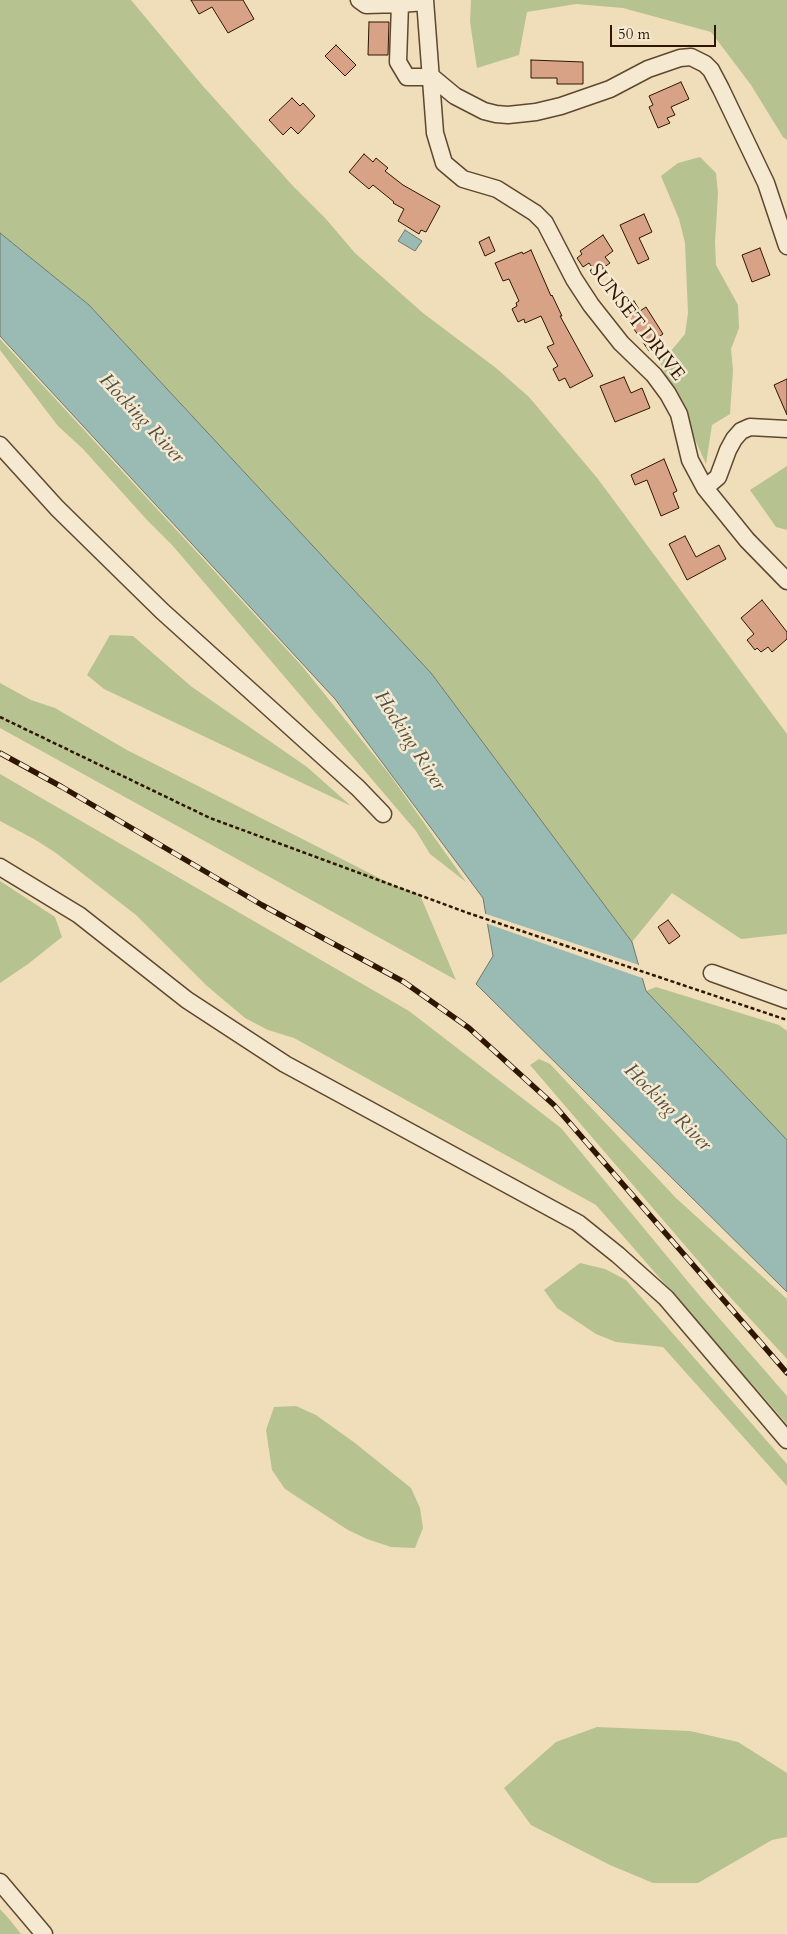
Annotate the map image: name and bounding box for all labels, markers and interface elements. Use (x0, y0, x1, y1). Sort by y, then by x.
scale bar (612, 15, 718, 47)
text: 50 m (618, 24, 650, 44)
street label: SUNSET DRIVE (583, 260, 689, 386)
water label: Hocking River (93, 369, 189, 469)
water label: Hocking River (368, 687, 450, 795)
water label: Hocking River (618, 1059, 716, 1157)

